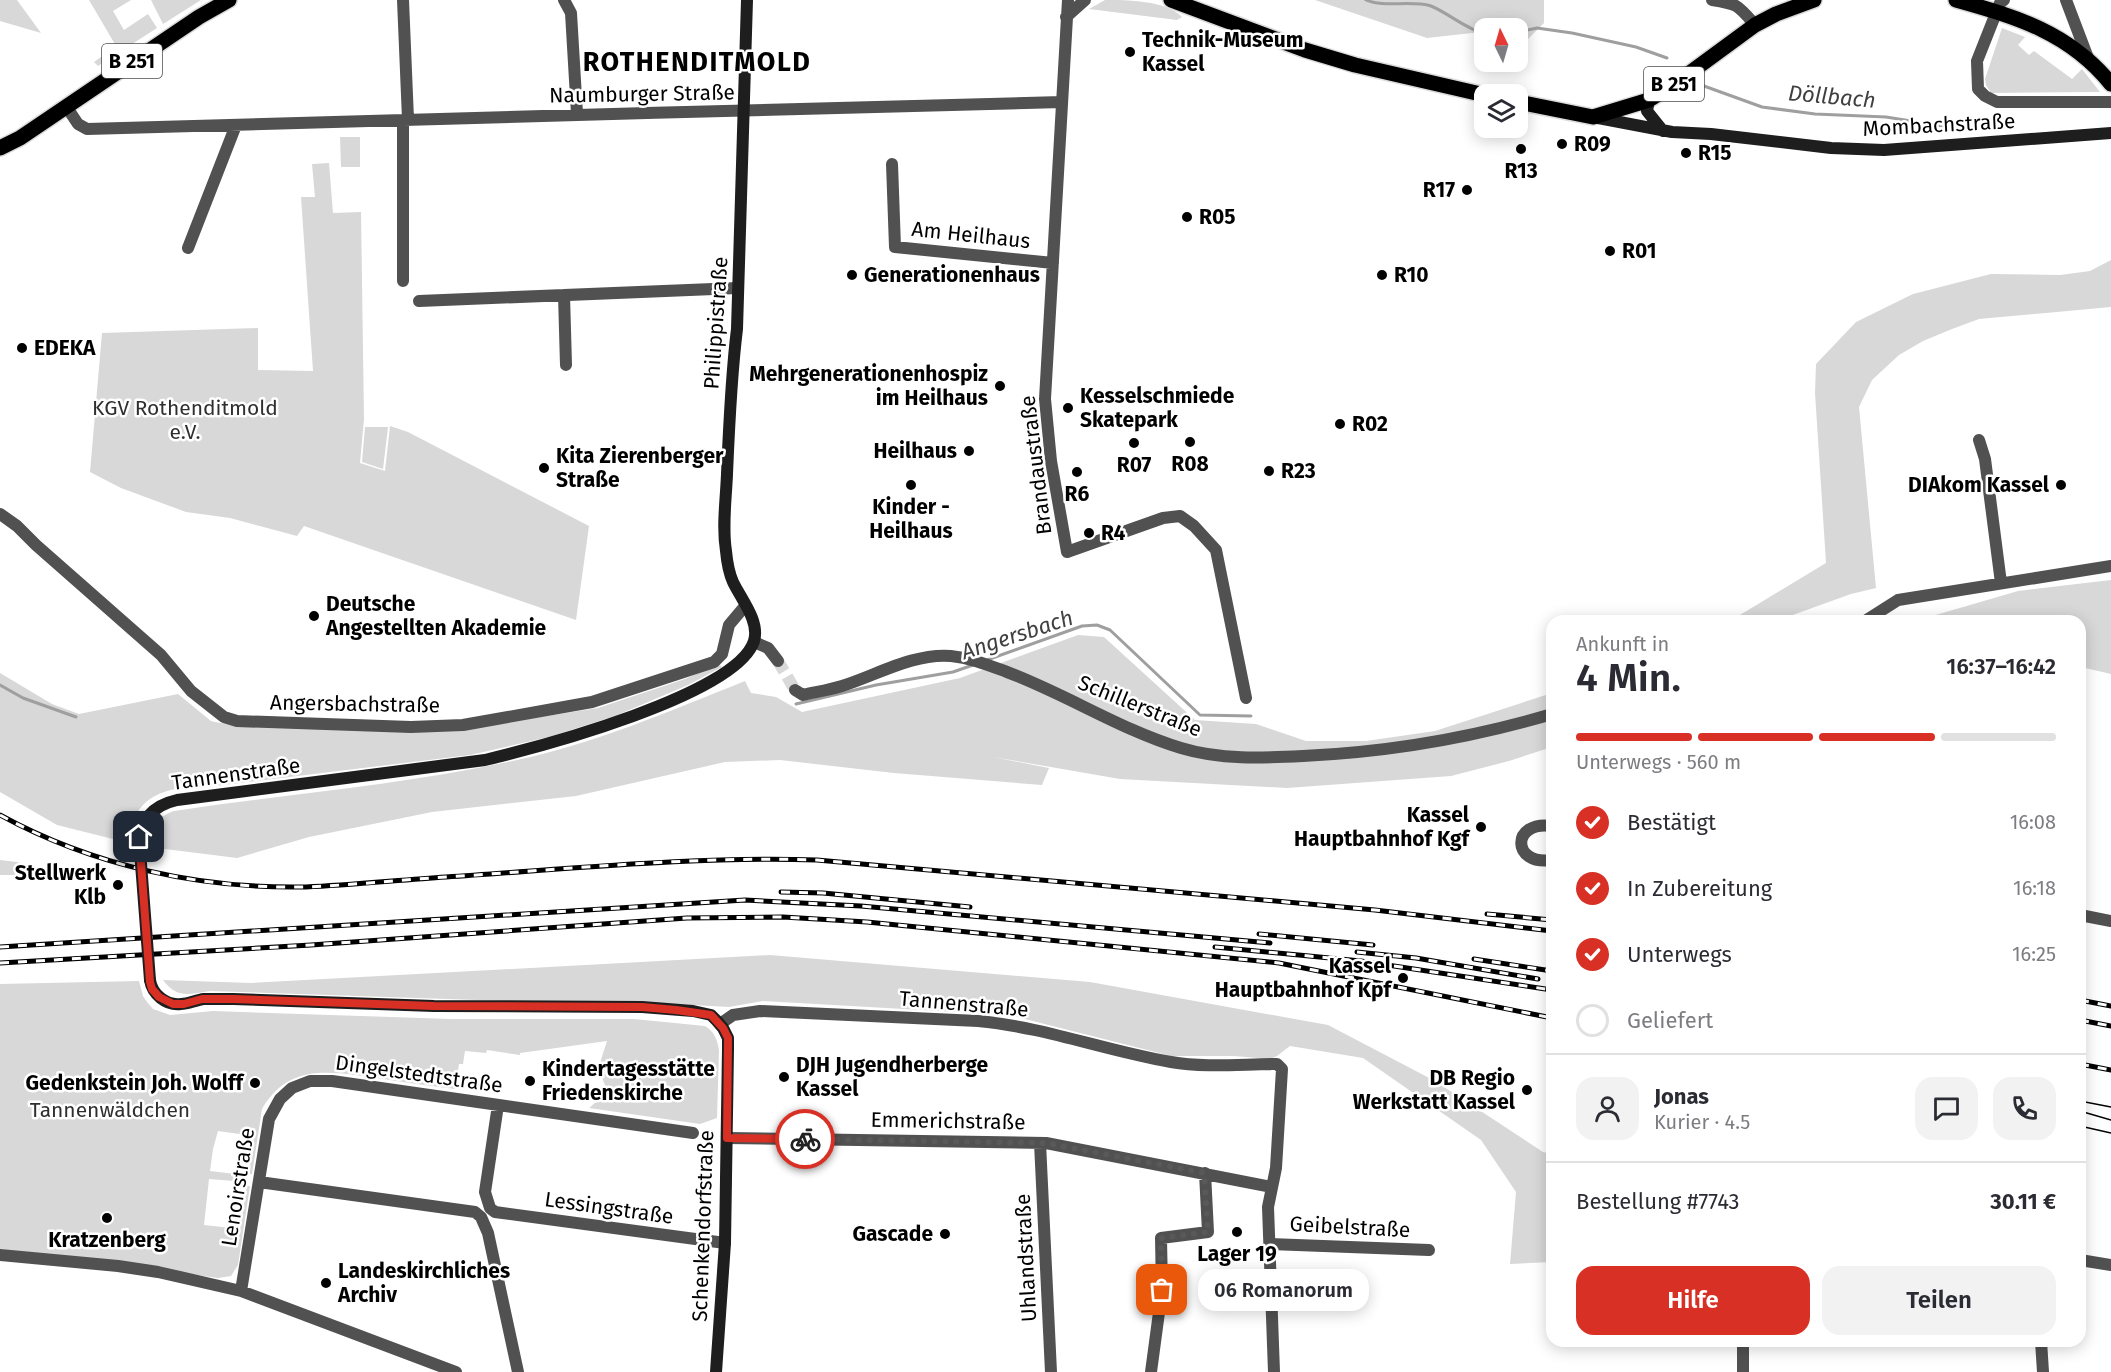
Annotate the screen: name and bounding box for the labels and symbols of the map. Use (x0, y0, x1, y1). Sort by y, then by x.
north arrow (1474, 18, 1528, 72)
place label: Technik-Museum Kassel (1142, 27, 1303, 77)
road number: B 251 (102, 44, 162, 78)
marker: Technik-Museum Kassel (1123, 45, 1137, 59)
district label: ROTHENDITMOLD (583, 46, 811, 78)
road number: B 251 (1644, 67, 1704, 101)
street label: Naumburger Straße (549, 79, 735, 109)
water label: Döllbach (1787, 79, 1877, 114)
street label: Mombachstraße (1862, 108, 2016, 142)
place label: R09 (1574, 131, 1611, 157)
marker: R09 (1555, 137, 1569, 151)
place label: R15 (1698, 140, 1732, 166)
marker: R13 (1514, 142, 1528, 156)
marker: R15 (1679, 146, 1693, 160)
place label: R13 (1504, 158, 1538, 184)
place label: R17 (1423, 177, 1455, 203)
marker: R17 (1460, 183, 1474, 197)
place label: R05 (1199, 204, 1236, 230)
marker: R05 (1180, 210, 1194, 224)
street label: Am Heilhaus (910, 216, 1032, 254)
place label: R01 (1622, 238, 1657, 264)
marker: R01 (1603, 244, 1617, 258)
street label: Philippistraße (698, 256, 734, 390)
place label: Generationenhaus (864, 262, 1040, 288)
place label: R10 (1394, 262, 1429, 288)
marker: Generationenhaus (845, 268, 859, 282)
marker: R10 (1375, 268, 1389, 282)
place label: EDEKA (34, 335, 96, 361)
marker: EDEKA (15, 341, 29, 355)
place label: Mehrgenerationenhospiz im Heilhaus (749, 361, 988, 411)
marker: Mehrgenerationenhospiz im Heilhaus (993, 379, 1007, 393)
place label: Kesselschmiede Skatepark (1080, 383, 1235, 433)
street label: Brandaustraße (1015, 394, 1057, 536)
park label: KGV Rothenditmold e.V. (92, 395, 278, 445)
marker: Kesselschmiede Skatepark (1061, 401, 1075, 415)
place label: R02 (1352, 411, 1388, 437)
marker: R02 (1333, 417, 1347, 431)
marker: R08 (1183, 435, 1197, 449)
marker: R07 (1127, 436, 1141, 450)
place label: Heilhaus (873, 438, 957, 464)
place label: Kita Zierenberger Straße (556, 443, 724, 493)
marker: Heilhaus (962, 444, 976, 458)
place label: R08 (1171, 451, 1209, 477)
place label: R07 (1117, 452, 1151, 478)
place label: R23 (1281, 458, 1316, 484)
marker: Kita Zierenberger Straße (537, 461, 551, 475)
marker: R23 (1262, 464, 1276, 478)
marker: R6 (1070, 465, 1084, 479)
place label: DIAkom Kassel (1908, 472, 2050, 498)
marker: Kinder - Heilhaus (904, 478, 918, 492)
marker: DIAkom Kassel (2054, 478, 2068, 492)
place label: R6 (1065, 481, 1090, 507)
place label: Kinder - Heilhaus (869, 494, 953, 544)
place label: R4 (1101, 520, 1126, 546)
marker: R4 (1082, 526, 1096, 540)
place label: Deutsche Angestellten Akademie (325, 591, 547, 641)
water label: Angersbach (957, 604, 1076, 666)
marker: Deutsche Angestellten Akademie (307, 609, 321, 623)
street label: Schillerstraße (1074, 669, 1206, 743)
street label: Angersbachstraße (270, 690, 440, 718)
street label: Tannenstraße (170, 752, 302, 796)
place label: Kassel Hauptbahnhof Kgf (1294, 802, 1472, 852)
pin (113, 811, 164, 862)
marker: Kassel Hauptbahnhof Kgf (1474, 820, 1488, 834)
place label: Stellwerk Klb (15, 860, 106, 910)
marker: Stellwerk Klb (111, 878, 125, 892)
place label: Kassel Hauptbahnhof Kpf (1215, 953, 1394, 1003)
marker: Kassel Hauptbahnhof Kpf (1396, 971, 1410, 985)
street label: Tannenstraße (898, 985, 1030, 1023)
street label: Dingelstedtstraße (334, 1049, 504, 1099)
place label: DJH Jugendherberge Kassel (796, 1052, 989, 1102)
place label: Kindertagesstätte Friedenskirche (542, 1056, 715, 1106)
place label: DB Regio Werkstatt Kassel (1353, 1065, 1516, 1115)
place label: Gedenkstein Joh. Wolff (26, 1070, 246, 1096)
marker: DJH Jugendherberge Kassel (777, 1070, 791, 1084)
marker: Kindertagesstätte Friedenskirche (523, 1074, 537, 1088)
marker: Gedenkstein Joh. Wolff (248, 1076, 262, 1090)
marker: DB Regio Werkstatt Kassel (1520, 1083, 1534, 1097)
park label: Tannenwäldchen (30, 1097, 190, 1123)
street label: Emmerichstraße (870, 1107, 1026, 1135)
courier (775, 1109, 835, 1169)
street label: Lenoirstraße (216, 1126, 260, 1248)
street label: Schenkendorfstraße (687, 1130, 719, 1322)
street label: Lessingstraße (543, 1186, 675, 1230)
street label: Uhlandstraße (1010, 1193, 1042, 1323)
marker: Kratzenberg (100, 1211, 114, 1225)
street label: Geibelstraße (1289, 1211, 1411, 1243)
place label: Gascade (852, 1221, 933, 1247)
marker: Lager 19 (1230, 1225, 1244, 1239)
place label: Kratzenberg (48, 1227, 166, 1253)
marker: Gascade (938, 1227, 952, 1241)
place label: Lager 19 (1197, 1241, 1277, 1267)
place label: Landeskirchliches Archiv (337, 1258, 510, 1308)
pin (1136, 1264, 1187, 1315)
callout: 06 Romanorum (1198, 1269, 1369, 1311)
marker: Landeskirchliches Archiv (319, 1276, 333, 1290)

